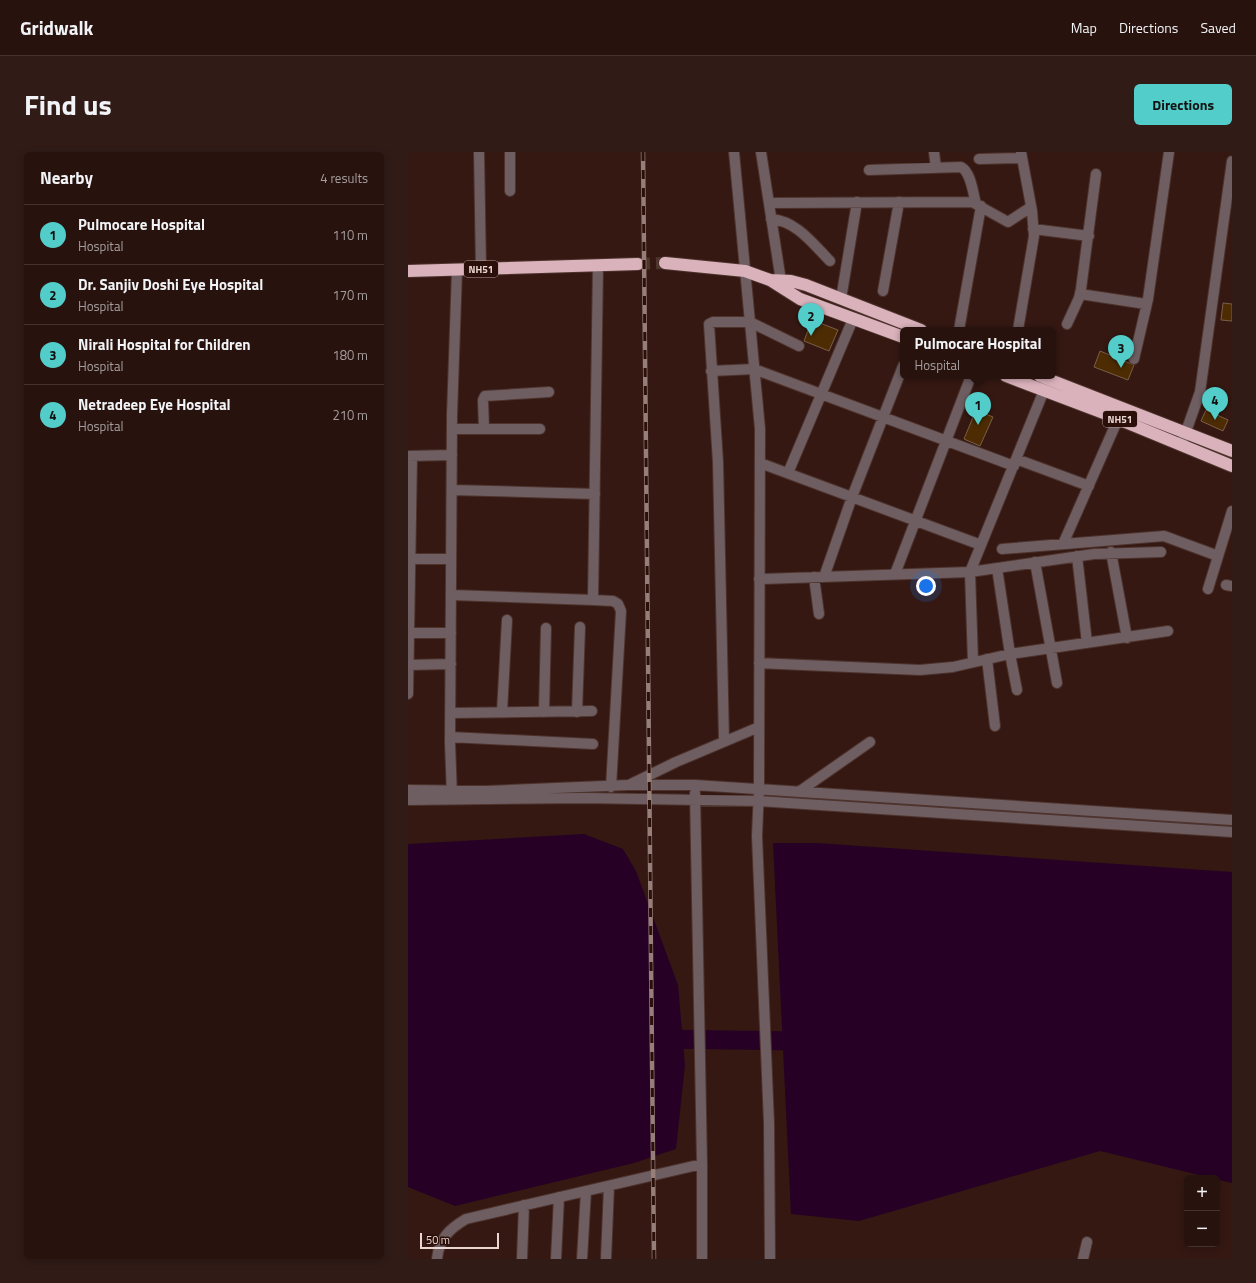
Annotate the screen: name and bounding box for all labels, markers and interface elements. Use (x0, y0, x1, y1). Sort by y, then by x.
text: Gridwalk (20, 13, 93, 42)
text: Map (1071, 17, 1097, 38)
text: Directions (1119, 17, 1178, 38)
text: Saved (1200, 17, 1236, 38)
text: Find us (24, 83, 112, 126)
button: Directions (1134, 84, 1232, 125)
text: Nearby (40, 165, 93, 191)
text: 4 results (320, 168, 368, 188)
text: Pulmocare Hospital (78, 213, 205, 236)
text: 1 (49, 225, 57, 245)
text: 110 m (332, 225, 368, 245)
text: Hospital (78, 236, 123, 256)
road number: NH51 (464, 261, 498, 277)
text: Dr. Sanjiv Doshi Eye Hospital (78, 273, 263, 296)
text: 2 (49, 285, 57, 305)
text: 170 m (332, 285, 368, 305)
text: Hospital (78, 296, 123, 316)
pin: 2 (798, 303, 824, 336)
popup (900, 327, 1056, 379)
text: Pulmocare Hospital (915, 332, 1041, 355)
text: Nirali Hospital for Children (78, 333, 251, 356)
pin: 3 (1108, 335, 1134, 368)
text: 3 (49, 345, 57, 365)
text: 180 m (332, 345, 368, 365)
text: Hospital (915, 355, 960, 375)
text: Hospital (78, 356, 123, 376)
pin: 4 (1202, 387, 1228, 420)
pin: 1 (965, 392, 991, 425)
text: Netradeep Eye Hospital (78, 393, 231, 416)
text: 4 (49, 405, 57, 425)
text: 210 m (332, 405, 368, 425)
road number: NH51 (1103, 411, 1137, 427)
text: Hospital (78, 416, 123, 436)
your location (916, 576, 936, 596)
map controls (1184, 1175, 1220, 1247)
button: + (1184, 1175, 1220, 1211)
button: − (1184, 1211, 1220, 1247)
scale bar (420, 1231, 499, 1250)
text: 50 m (426, 1232, 450, 1248)

